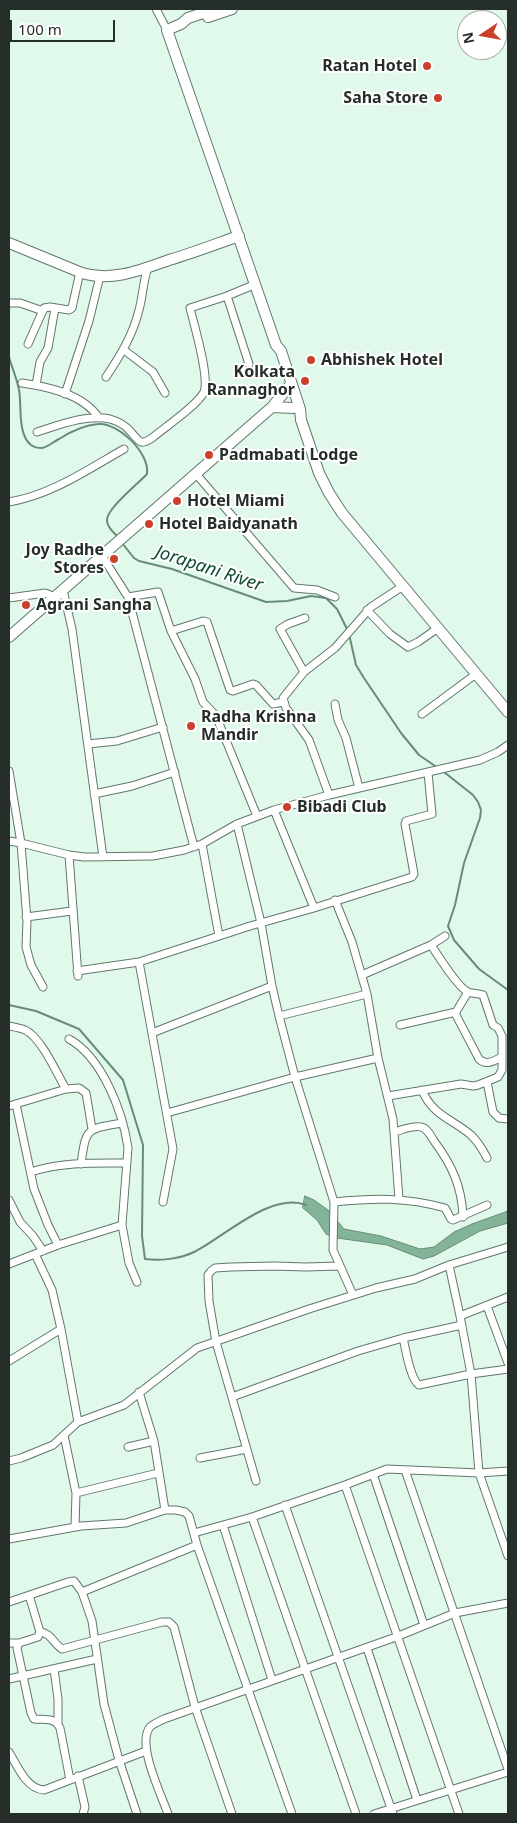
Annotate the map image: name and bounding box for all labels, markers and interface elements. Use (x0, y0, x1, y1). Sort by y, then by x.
scale bar (12, 10, 118, 42)
north arrow (457, 10, 507, 60)
text: 100 m (18, 19, 62, 39)
text: N (457, 30, 478, 46)
place label: Ratan Hotel (322, 56, 417, 76)
marker: Ratan Hotel (421, 60, 433, 72)
place label: Saha Store (343, 88, 428, 108)
marker: Saha Store (432, 92, 444, 104)
place label: Abhishek Hotel (321, 350, 443, 370)
marker: Abhishek Hotel (305, 354, 317, 366)
place label: Kolkata Rannaghor (207, 362, 295, 400)
marker: Kolkata Rannaghor (299, 375, 311, 387)
place label: Padmabati Lodge (219, 445, 358, 465)
marker: Padmabati Lodge (203, 449, 215, 461)
place label: Hotel Miami (187, 491, 285, 511)
marker: Hotel Miami (171, 495, 183, 507)
place label: Hotel Baidyanath (159, 514, 298, 534)
marker: Hotel Baidyanath (143, 518, 155, 530)
place label: Joy Radhe Stores (26, 540, 104, 578)
water label: Jorapani River (152, 541, 266, 597)
marker: Joy Radhe Stores (108, 553, 120, 565)
place label: Agrani Sangha (36, 595, 152, 615)
marker: Agrani Sangha (20, 599, 32, 611)
place label: Radha Krishna Mandir (201, 707, 316, 745)
marker: Radha Krishna Mandir (185, 720, 197, 732)
place label: Bibadi Club (297, 797, 387, 817)
marker: Bibadi Club (281, 801, 293, 813)

